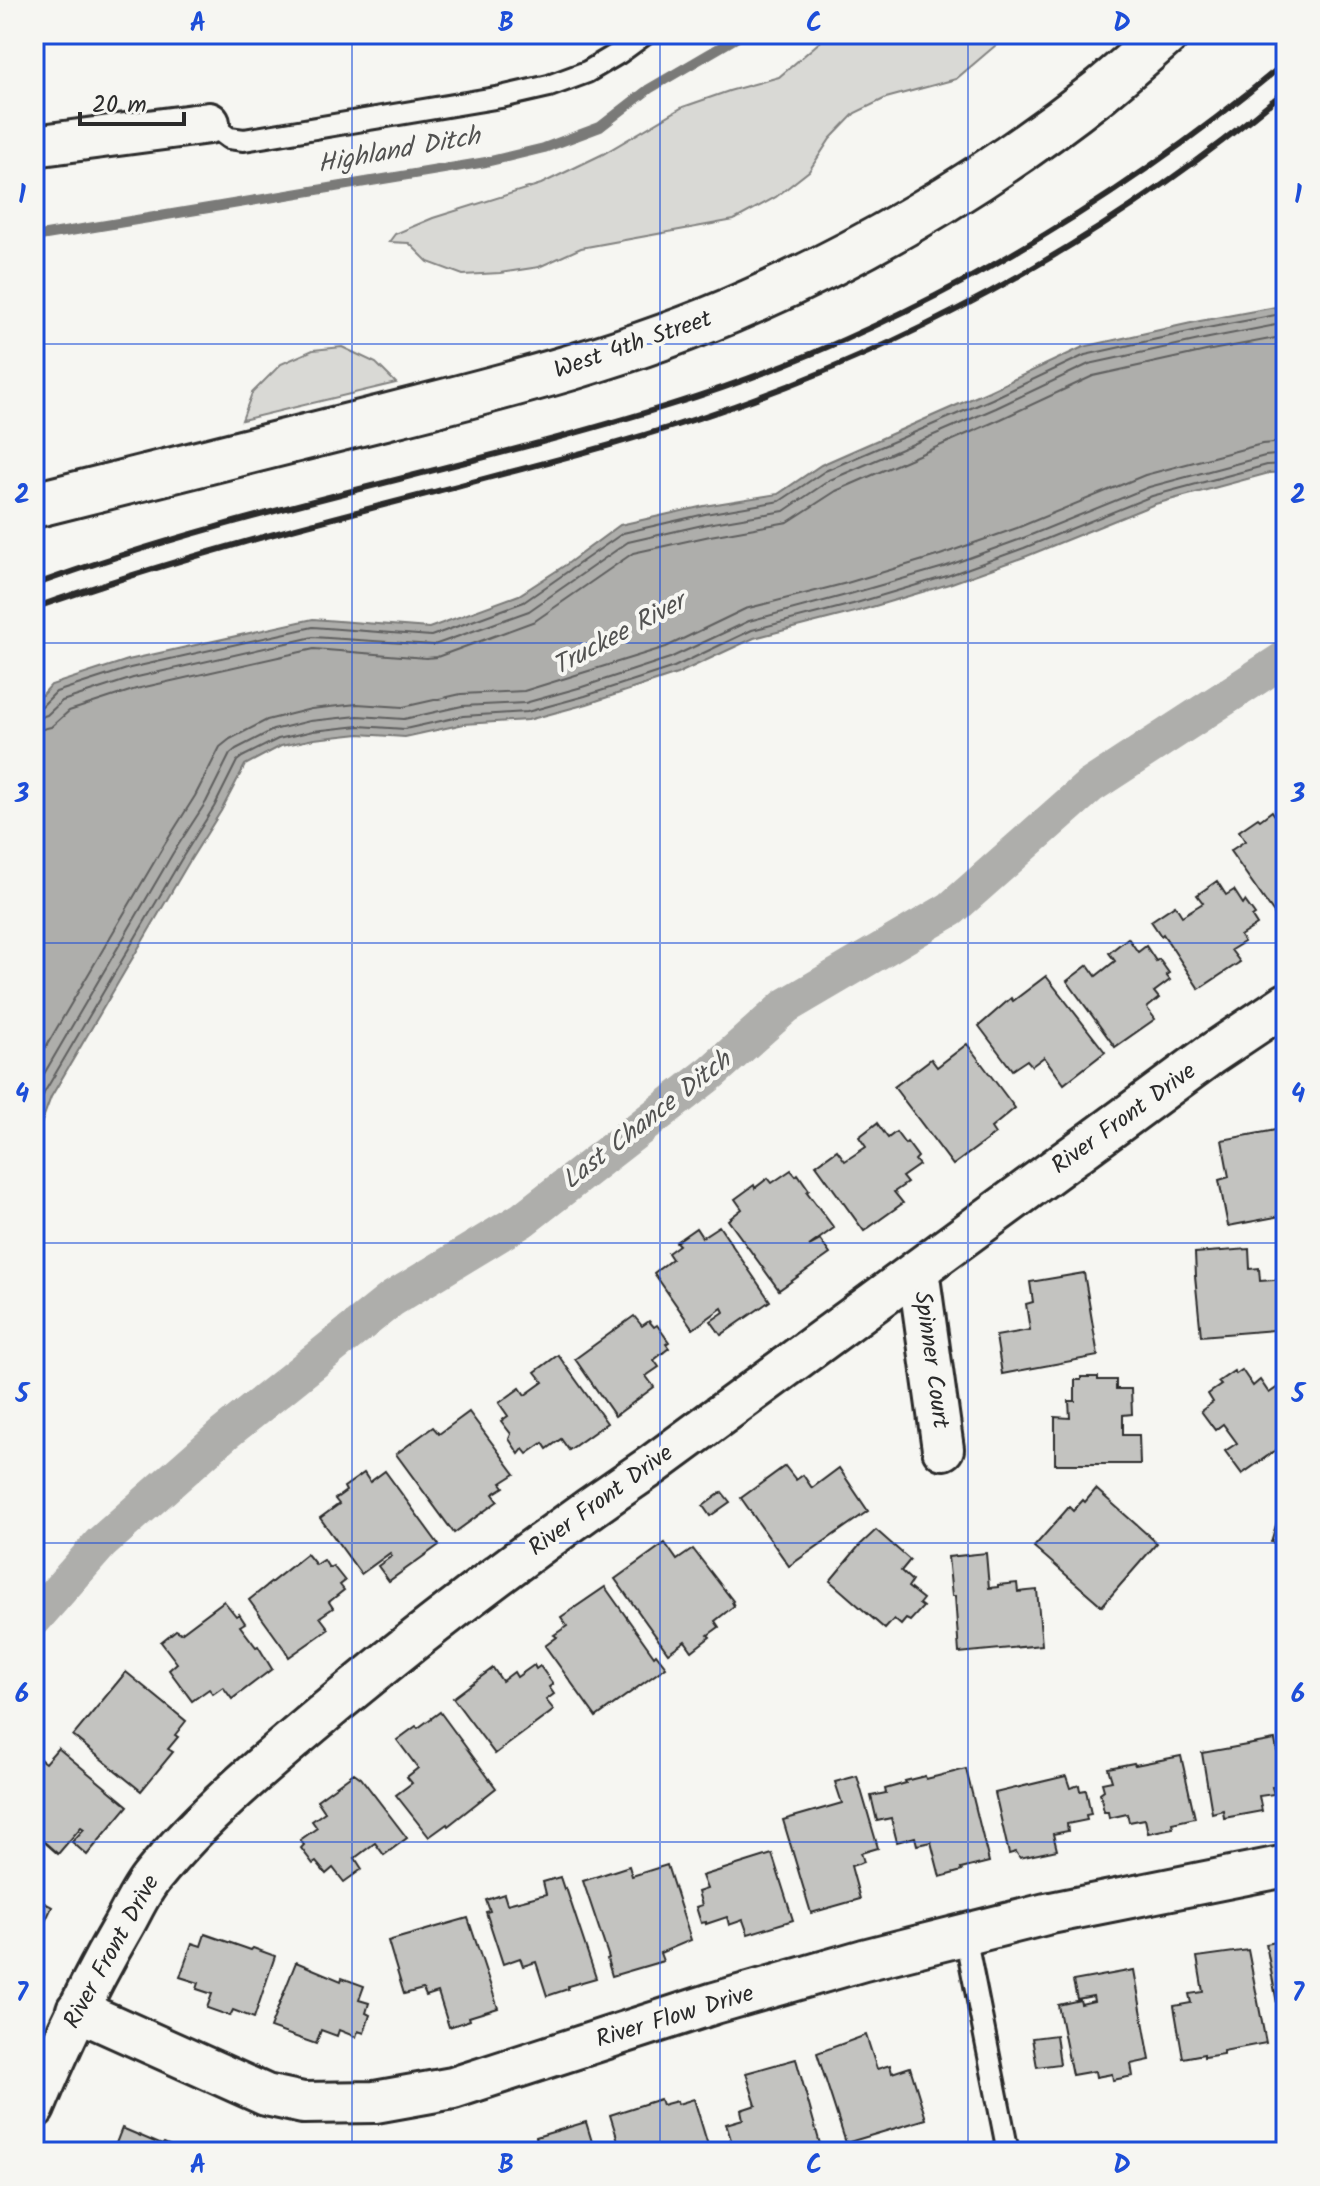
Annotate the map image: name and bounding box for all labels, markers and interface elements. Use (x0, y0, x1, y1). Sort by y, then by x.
text: A (190, 3, 206, 45)
text: B (498, 3, 514, 45)
text: C (806, 3, 822, 45)
text: D (1113, 3, 1131, 45)
scale bar (80, 76, 184, 126)
text: 20 m (92, 86, 147, 125)
water label: Highland Ditch (314, 116, 486, 186)
text: 1 (18, 175, 26, 217)
text: 1 (1294, 175, 1302, 217)
street label: West 4th Street (549, 300, 718, 390)
text: 2 (14, 475, 30, 517)
text: 2 (1290, 475, 1306, 517)
water label: Truckee River (545, 580, 698, 688)
text: 3 (14, 774, 29, 816)
text: 3 (1290, 774, 1305, 816)
water label: Last Chance Ditch (553, 1040, 743, 1201)
street label: River Front Drive (1043, 1053, 1205, 1185)
text: 4 (15, 1074, 29, 1116)
text: 4 (1291, 1074, 1305, 1116)
street label: Spinner Court (902, 1289, 960, 1432)
text: 5 (14, 1374, 30, 1416)
text: 5 (1290, 1374, 1306, 1416)
street label: River Front Drive (520, 1435, 682, 1567)
text: 6 (15, 1674, 29, 1716)
text: 6 (1291, 1674, 1305, 1716)
street label: River Front Drive (53, 1867, 171, 2036)
text: 7 (16, 1973, 29, 2015)
text: 7 (1292, 1973, 1305, 2015)
street label: River Flow Drive (591, 1974, 759, 2060)
text: A (190, 2145, 206, 2186)
text: B (498, 2145, 514, 2186)
text: C (806, 2145, 822, 2186)
text: D (1113, 2145, 1131, 2186)

